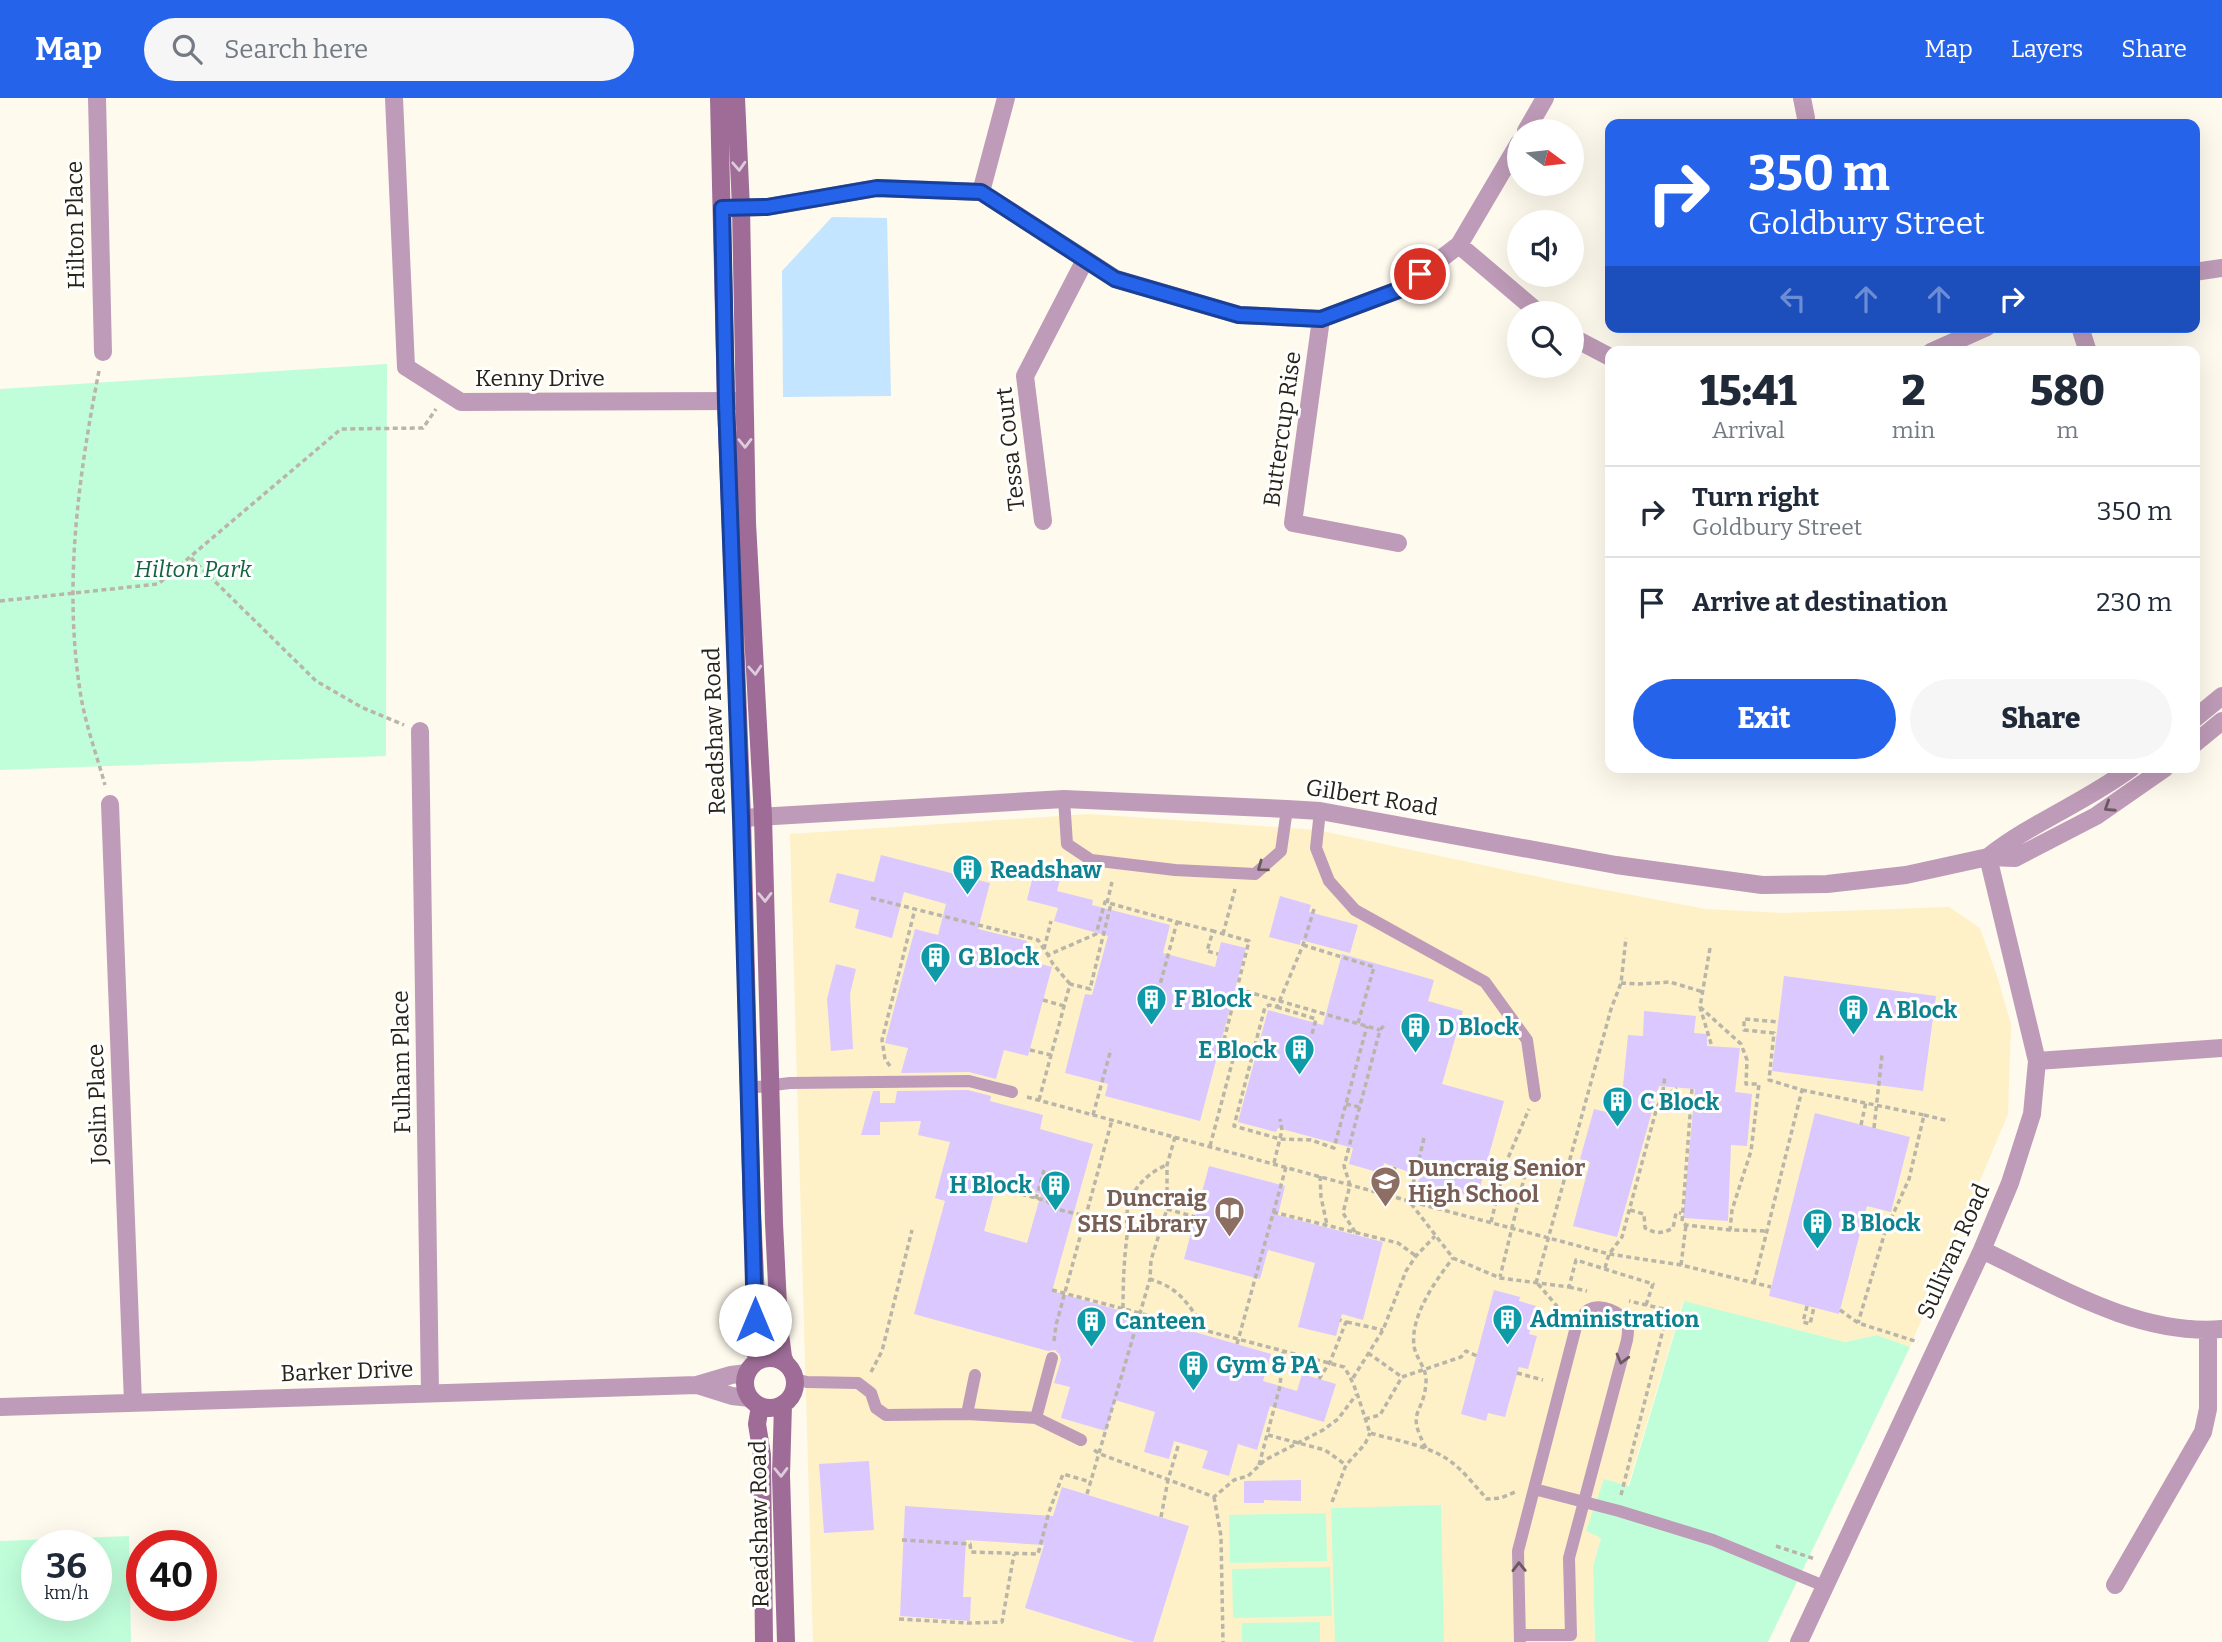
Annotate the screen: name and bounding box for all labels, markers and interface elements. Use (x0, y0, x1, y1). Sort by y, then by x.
search box (144, 18, 634, 81)
text: Map (35, 29, 102, 69)
icon: search (168, 30, 206, 68)
text: Search here (224, 34, 368, 65)
text: Map (1925, 35, 1973, 63)
text: Layers (2011, 35, 2083, 63)
text: Share (2121, 35, 2187, 63)
north arrow (1507, 119, 1584, 196)
map controls (1507, 119, 1584, 378)
text: 350 m (1748, 144, 1890, 203)
icon: right (1633, 147, 1724, 238)
street label: Hilton Place (60, 161, 90, 289)
one-way arrow (731, 161, 746, 172)
text: Goldbury Street (1748, 204, 1985, 242)
button: sound (1507, 210, 1584, 287)
pin (1390, 244, 1450, 304)
icon: arrive (1401, 255, 1439, 293)
icon: left (1774, 280, 1812, 318)
icon: ahead (1847, 280, 1885, 318)
icon: ahead (1920, 280, 1958, 318)
icon: right (1993, 280, 2031, 318)
button: search (1507, 301, 1584, 378)
street label: Buttercup Rise (1257, 350, 1307, 508)
street label: Kenny Drive (475, 364, 605, 392)
text: 15:41 (1700, 366, 1797, 416)
text: 2 (1901, 366, 1925, 416)
text: 580 (2030, 366, 2105, 416)
street label: Tessa Court (990, 386, 1030, 512)
text: Arrival (1712, 416, 1785, 444)
text: min (1892, 416, 1935, 444)
text: m (2057, 416, 2079, 444)
one-way arrow (737, 438, 753, 448)
text: Turn right (1692, 482, 1819, 513)
icon: right (1633, 493, 1671, 531)
text: 350 m (2097, 496, 2172, 527)
text: Goldbury Street (1692, 513, 1862, 541)
park label: Hilton Park (134, 555, 252, 583)
icon: arrive (1633, 584, 1671, 622)
text: Arrive at destination (1692, 587, 1947, 618)
text: 230 m (2096, 587, 2172, 618)
street label: Readshaw Road (697, 646, 731, 815)
one-way arrow (748, 665, 763, 676)
button: Exit (1633, 679, 1896, 759)
button: Share (1910, 679, 2172, 759)
street label: Gilbert Road (1304, 773, 1440, 821)
one-way arrow (2103, 799, 2116, 812)
building icon: Readshaw (950, 853, 984, 897)
place label: Readshaw (990, 856, 1103, 884)
one-way arrow (1257, 859, 1269, 871)
one-way arrow (757, 892, 772, 903)
building icon: G Block (918, 940, 952, 984)
place label: G Block (958, 943, 1039, 971)
building icon: F Block (1134, 982, 1168, 1026)
place label: F Block (1174, 985, 1252, 1013)
street label: Fulham Place (386, 990, 416, 1134)
building icon: A Block (1836, 993, 1870, 1037)
place label: A Block (1876, 996, 1957, 1024)
building icon: D Block (1398, 1010, 1432, 1054)
place label: D Block (1438, 1013, 1519, 1041)
building icon: E Block (1283, 1033, 1317, 1077)
place label: E Block (1198, 1036, 1277, 1064)
street label: Joslin Place (81, 1043, 113, 1166)
building icon: C Block (1600, 1085, 1634, 1129)
place label: C Block (1640, 1088, 1720, 1116)
place label: Duncraig Senior High School (1408, 1154, 1586, 1208)
school or university icon: Duncraig Senior High School (1368, 1164, 1402, 1208)
building icon: H Block (1038, 1168, 1072, 1212)
place label: H Block (949, 1171, 1032, 1199)
street label: Sullivan Road (1911, 1179, 1995, 1323)
place label: Duncraig SHS Library (1077, 1184, 1207, 1238)
library icon: Duncraig SHS Library (1213, 1194, 1247, 1238)
building icon: B Block (1801, 1206, 1835, 1250)
place label: B Block (1841, 1209, 1921, 1237)
position arrow (718, 1283, 792, 1357)
building icon: Administration (1490, 1302, 1524, 1346)
building icon: Canteen (1075, 1304, 1109, 1348)
place label: Administration (1530, 1305, 1699, 1333)
place label: Canteen (1115, 1307, 1206, 1335)
building icon: Gym & PA (1176, 1348, 1210, 1392)
place label: Gym & PA (1216, 1351, 1320, 1379)
one-way arrow (1616, 1353, 1630, 1365)
street label: Barker Drive (280, 1355, 414, 1387)
street label: Readshaw Road (744, 1439, 774, 1608)
one-way arrow (774, 1467, 789, 1478)
speed limit sign: 40 (126, 1530, 217, 1621)
text: 36 (46, 1545, 87, 1587)
one-way arrow (1511, 1561, 1526, 1572)
text: km/h (44, 1582, 89, 1604)

